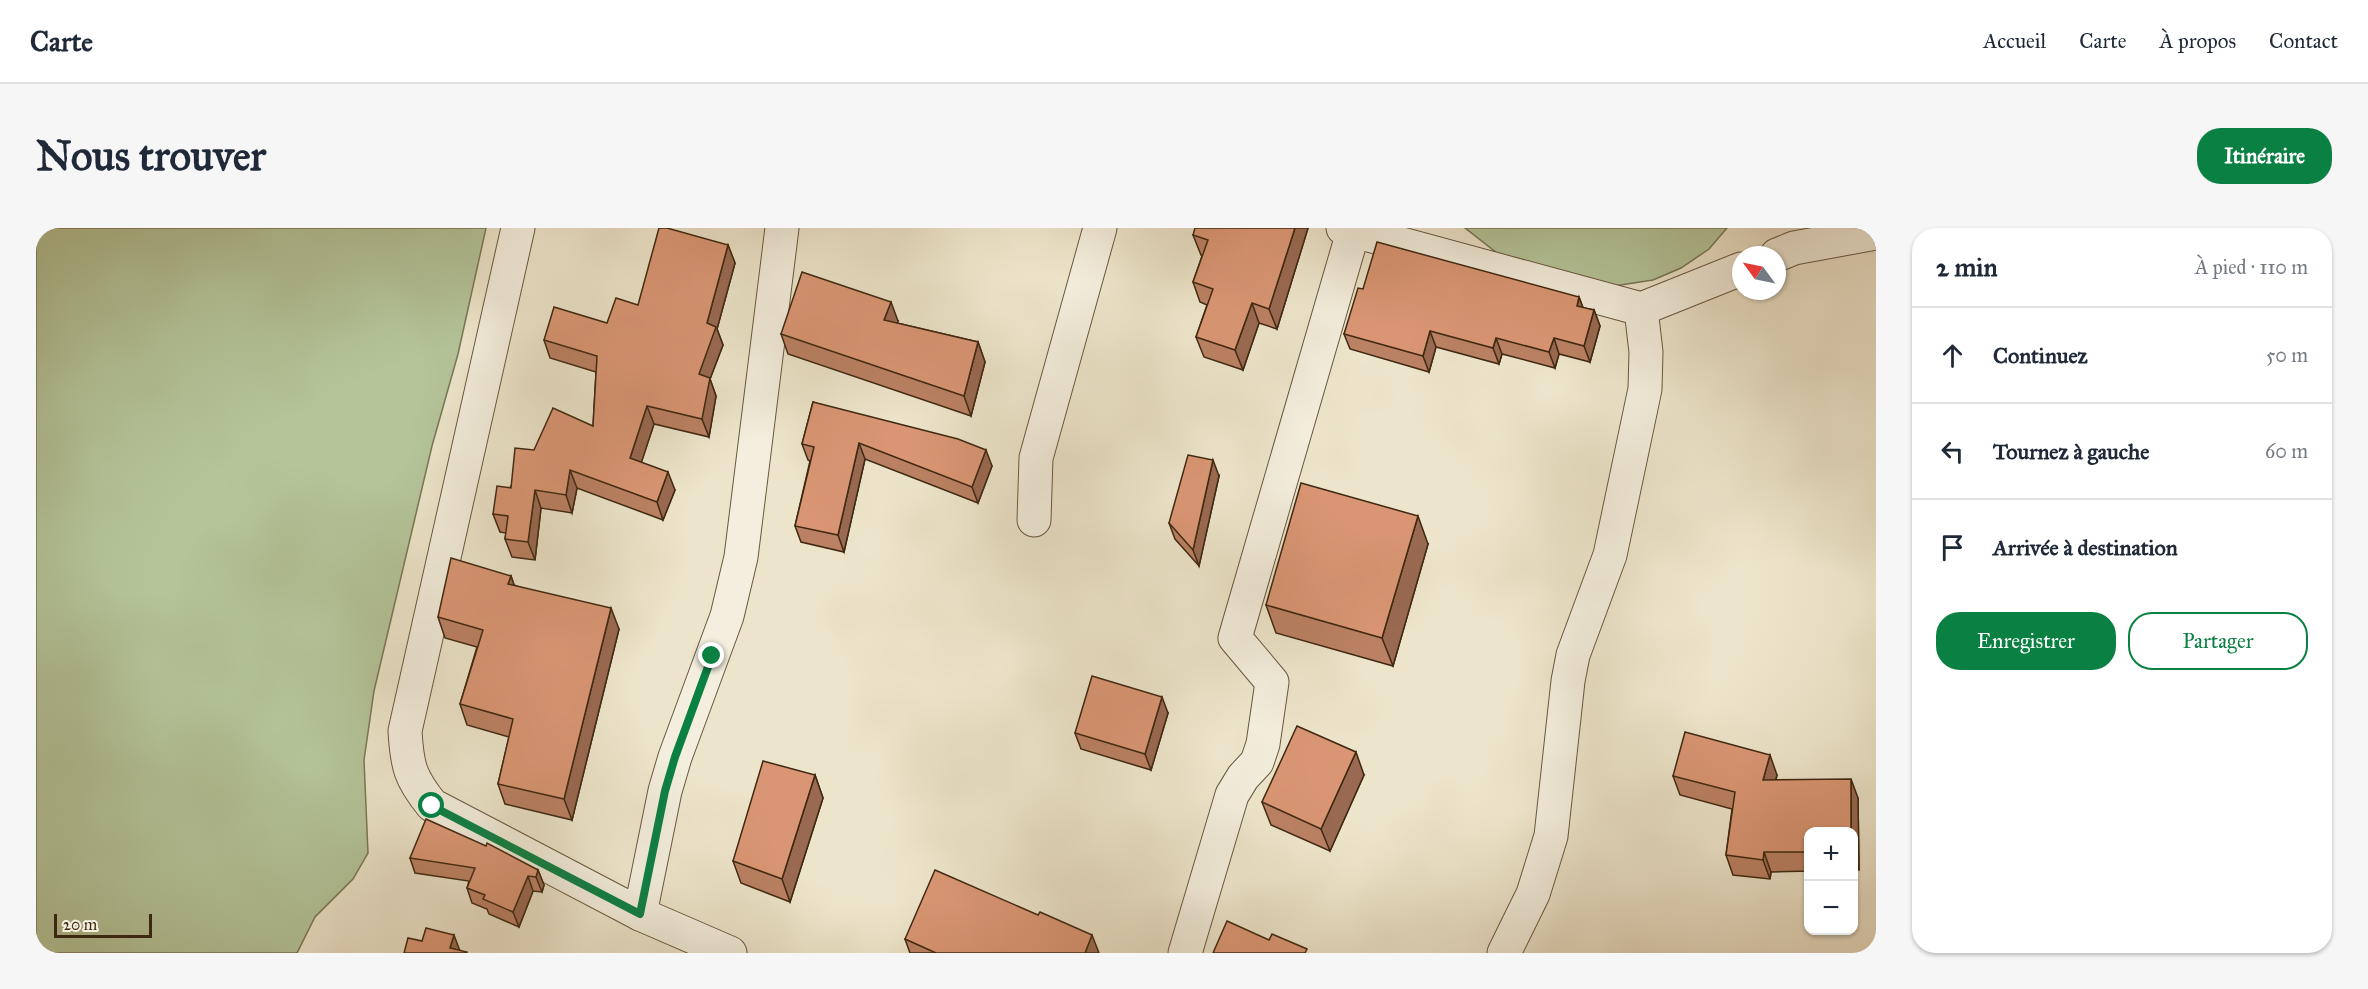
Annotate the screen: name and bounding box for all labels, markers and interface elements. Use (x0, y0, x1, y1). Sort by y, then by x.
text: Carte (30, 24, 93, 59)
text: Accueil (1983, 28, 2046, 54)
text: Carte (2079, 28, 2127, 54)
text: À propos (2160, 28, 2236, 54)
text: Contact (2269, 28, 2338, 54)
button: Itinéraire (2197, 128, 2332, 184)
text: Nous trouver (36, 130, 266, 182)
north arrow (1732, 246, 1786, 300)
text: 2 min (1936, 251, 1997, 283)
text: À pied · 110 m (2195, 255, 2308, 279)
icon: ahead (1936, 339, 1969, 372)
text: Continuez (1993, 342, 2088, 369)
text: 50 m (2266, 343, 2308, 367)
icon: left (1936, 435, 1969, 468)
text: Tournez à gauche (1993, 438, 2149, 465)
text: 60 m (2265, 439, 2308, 463)
icon: arrive (1936, 531, 1969, 564)
text: Arrivée à destination (1993, 534, 2178, 561)
button: Enregistrer (1936, 612, 2116, 670)
button: Partager (2128, 612, 2308, 670)
route end (698, 642, 724, 668)
route start (418, 792, 444, 818)
map controls (1804, 827, 1858, 935)
button: + (1804, 827, 1858, 881)
button: − (1804, 881, 1858, 935)
scale bar (54, 911, 152, 938)
text: 20 m (63, 915, 97, 934)

